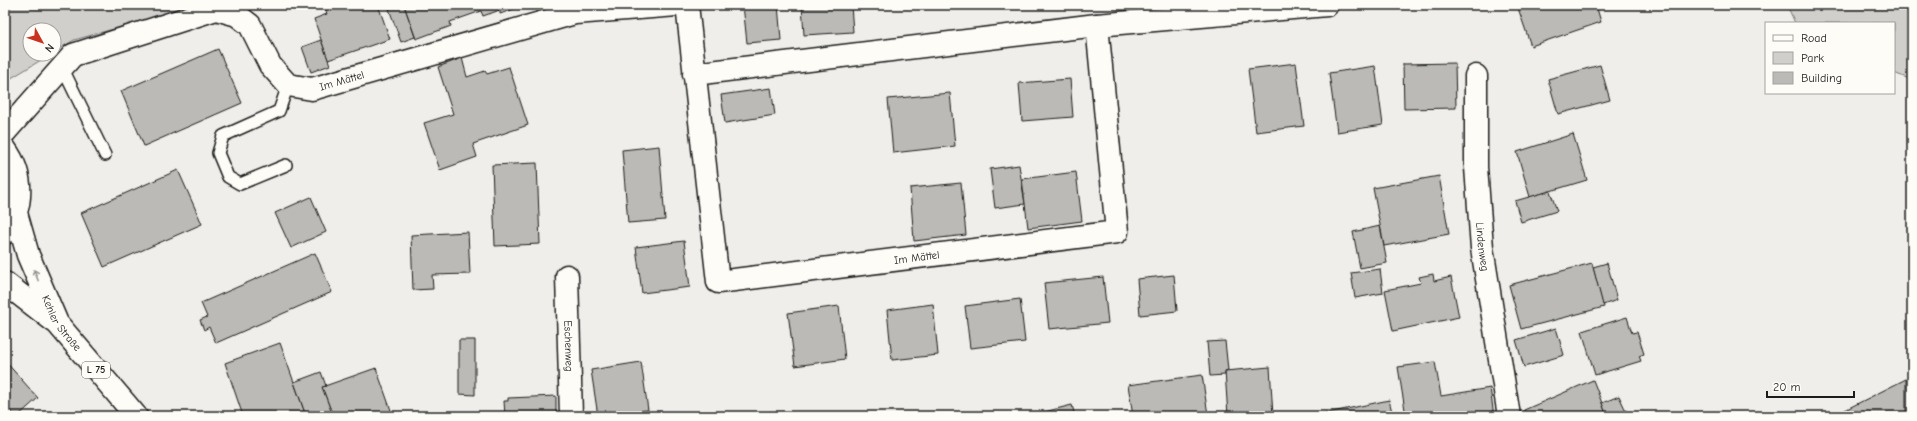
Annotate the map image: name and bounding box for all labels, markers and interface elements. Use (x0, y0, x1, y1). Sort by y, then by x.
north arrow (22, 22, 62, 62)
legend (1765, 22, 1895, 94)
text: Road (1801, 31, 1827, 45)
text: N (42, 41, 57, 55)
text: Park (1801, 51, 1824, 65)
street label: Im Mättel (318, 68, 366, 93)
text: Building (1801, 71, 1842, 85)
street label: Lindenweg (1474, 222, 1492, 272)
street label: Im Mättel (893, 248, 940, 266)
one-way arrow (31, 269, 39, 281)
street label: Kehler Straße (39, 293, 85, 354)
street label: Eschenweg (562, 320, 576, 372)
road number: L 75 (82, 362, 110, 378)
scale bar (1767, 373, 1854, 399)
text: 20 m (1773, 380, 1801, 394)

